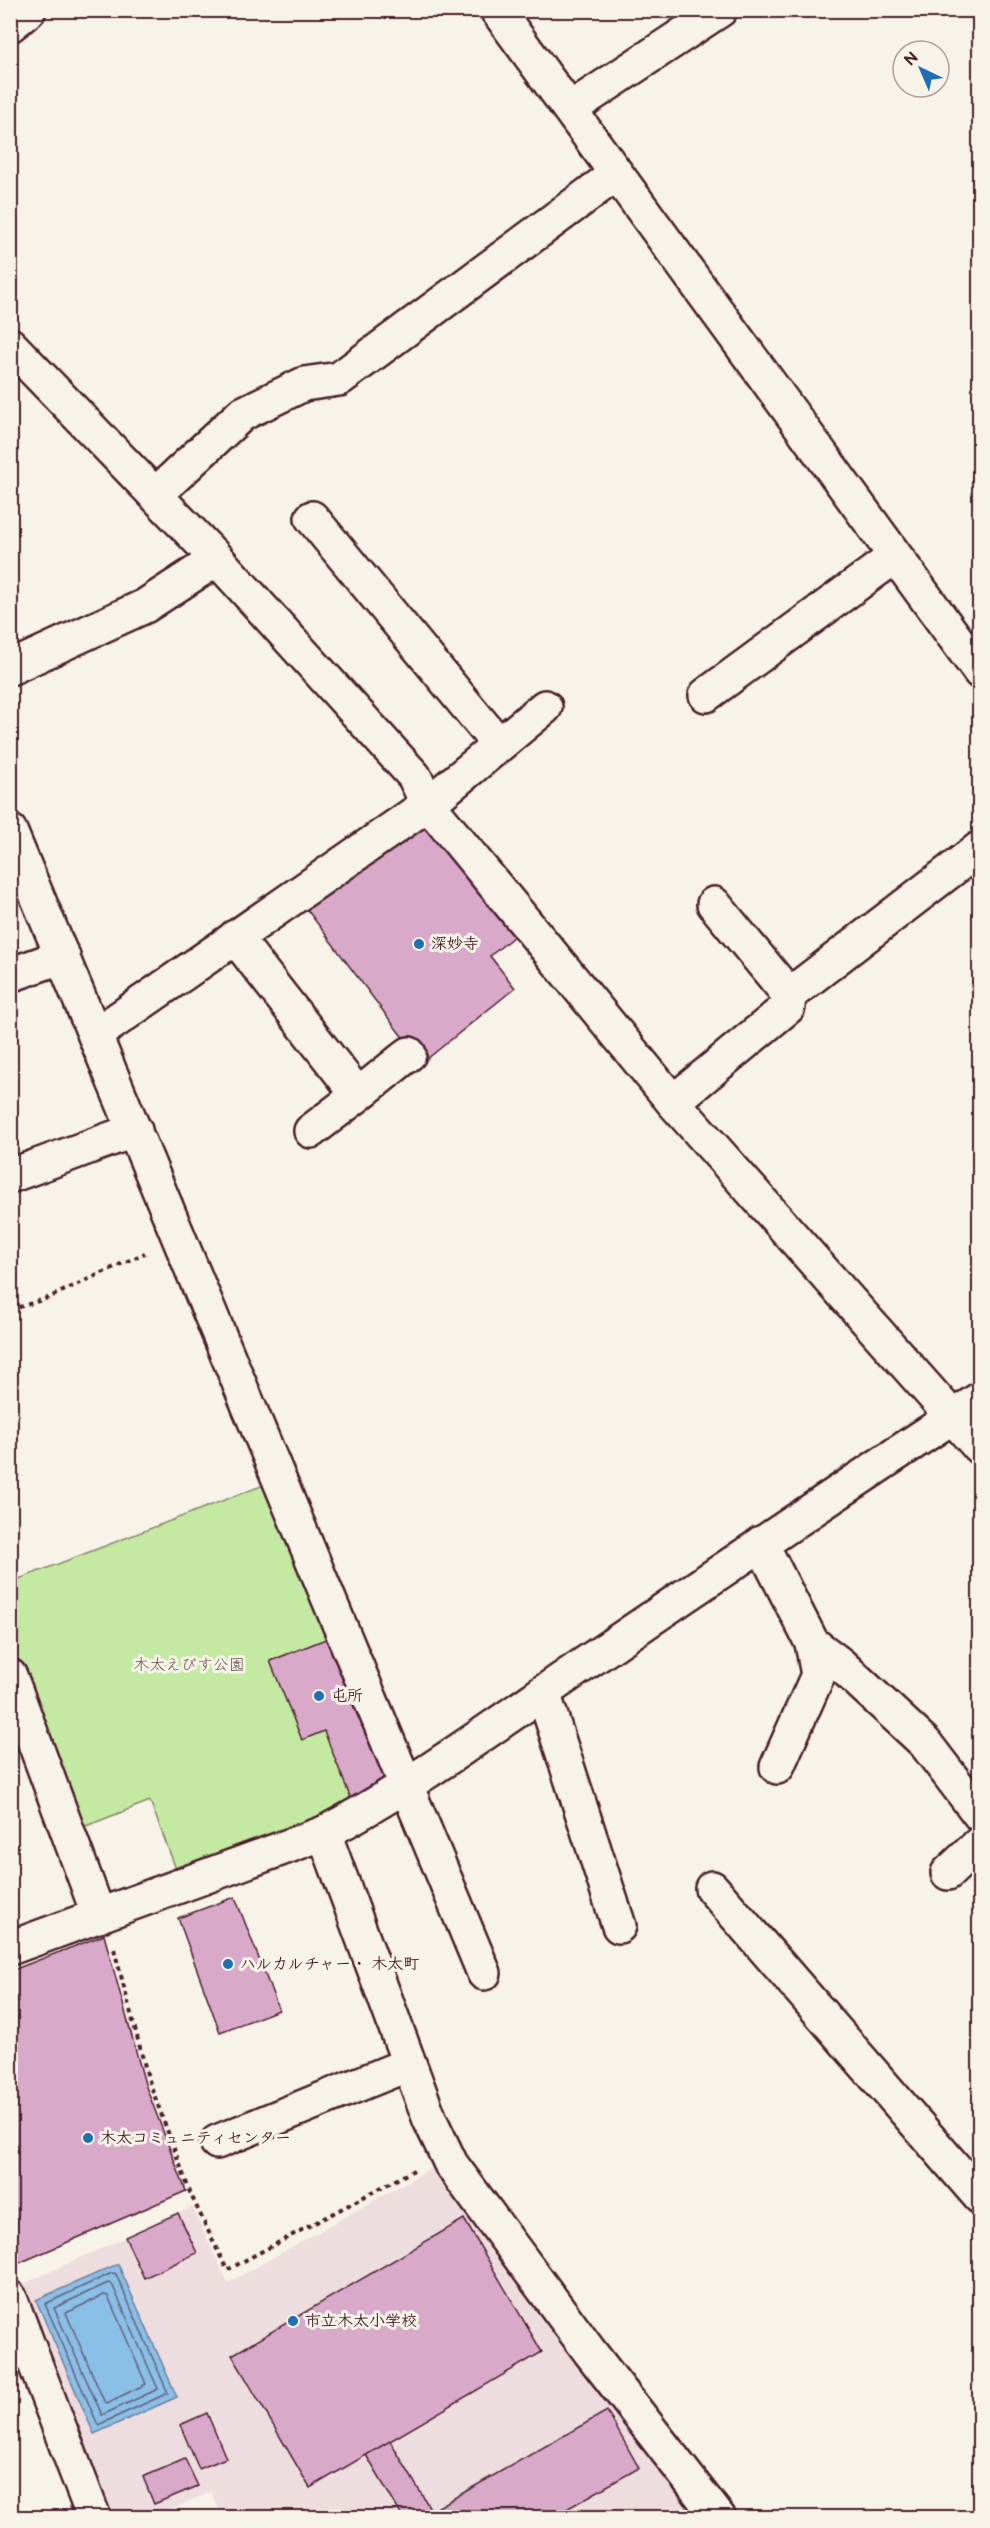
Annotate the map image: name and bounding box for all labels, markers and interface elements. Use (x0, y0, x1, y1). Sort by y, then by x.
north arrow (891, 39, 951, 99)
text: N (901, 48, 923, 70)
place label: 深妙寺 (431, 935, 479, 954)
marker: 深妙寺 (412, 937, 426, 951)
park label: 木太えびす公園 (133, 1656, 245, 1675)
place label: 屯所 (331, 1687, 363, 1706)
marker: 屯所 (312, 1689, 326, 1703)
place label: ハルカルチャー・ 木太町 (240, 1955, 419, 1974)
marker: ハルカルチャー・ 木太町 (221, 1957, 235, 1971)
place label: 木太コミュニティセンター (100, 2129, 291, 2148)
marker: 木太コミュニティセンター (81, 2131, 95, 2145)
place label: 市立木太小学校 (305, 2312, 417, 2331)
marker: 市立木太小学校 (286, 2314, 300, 2328)

